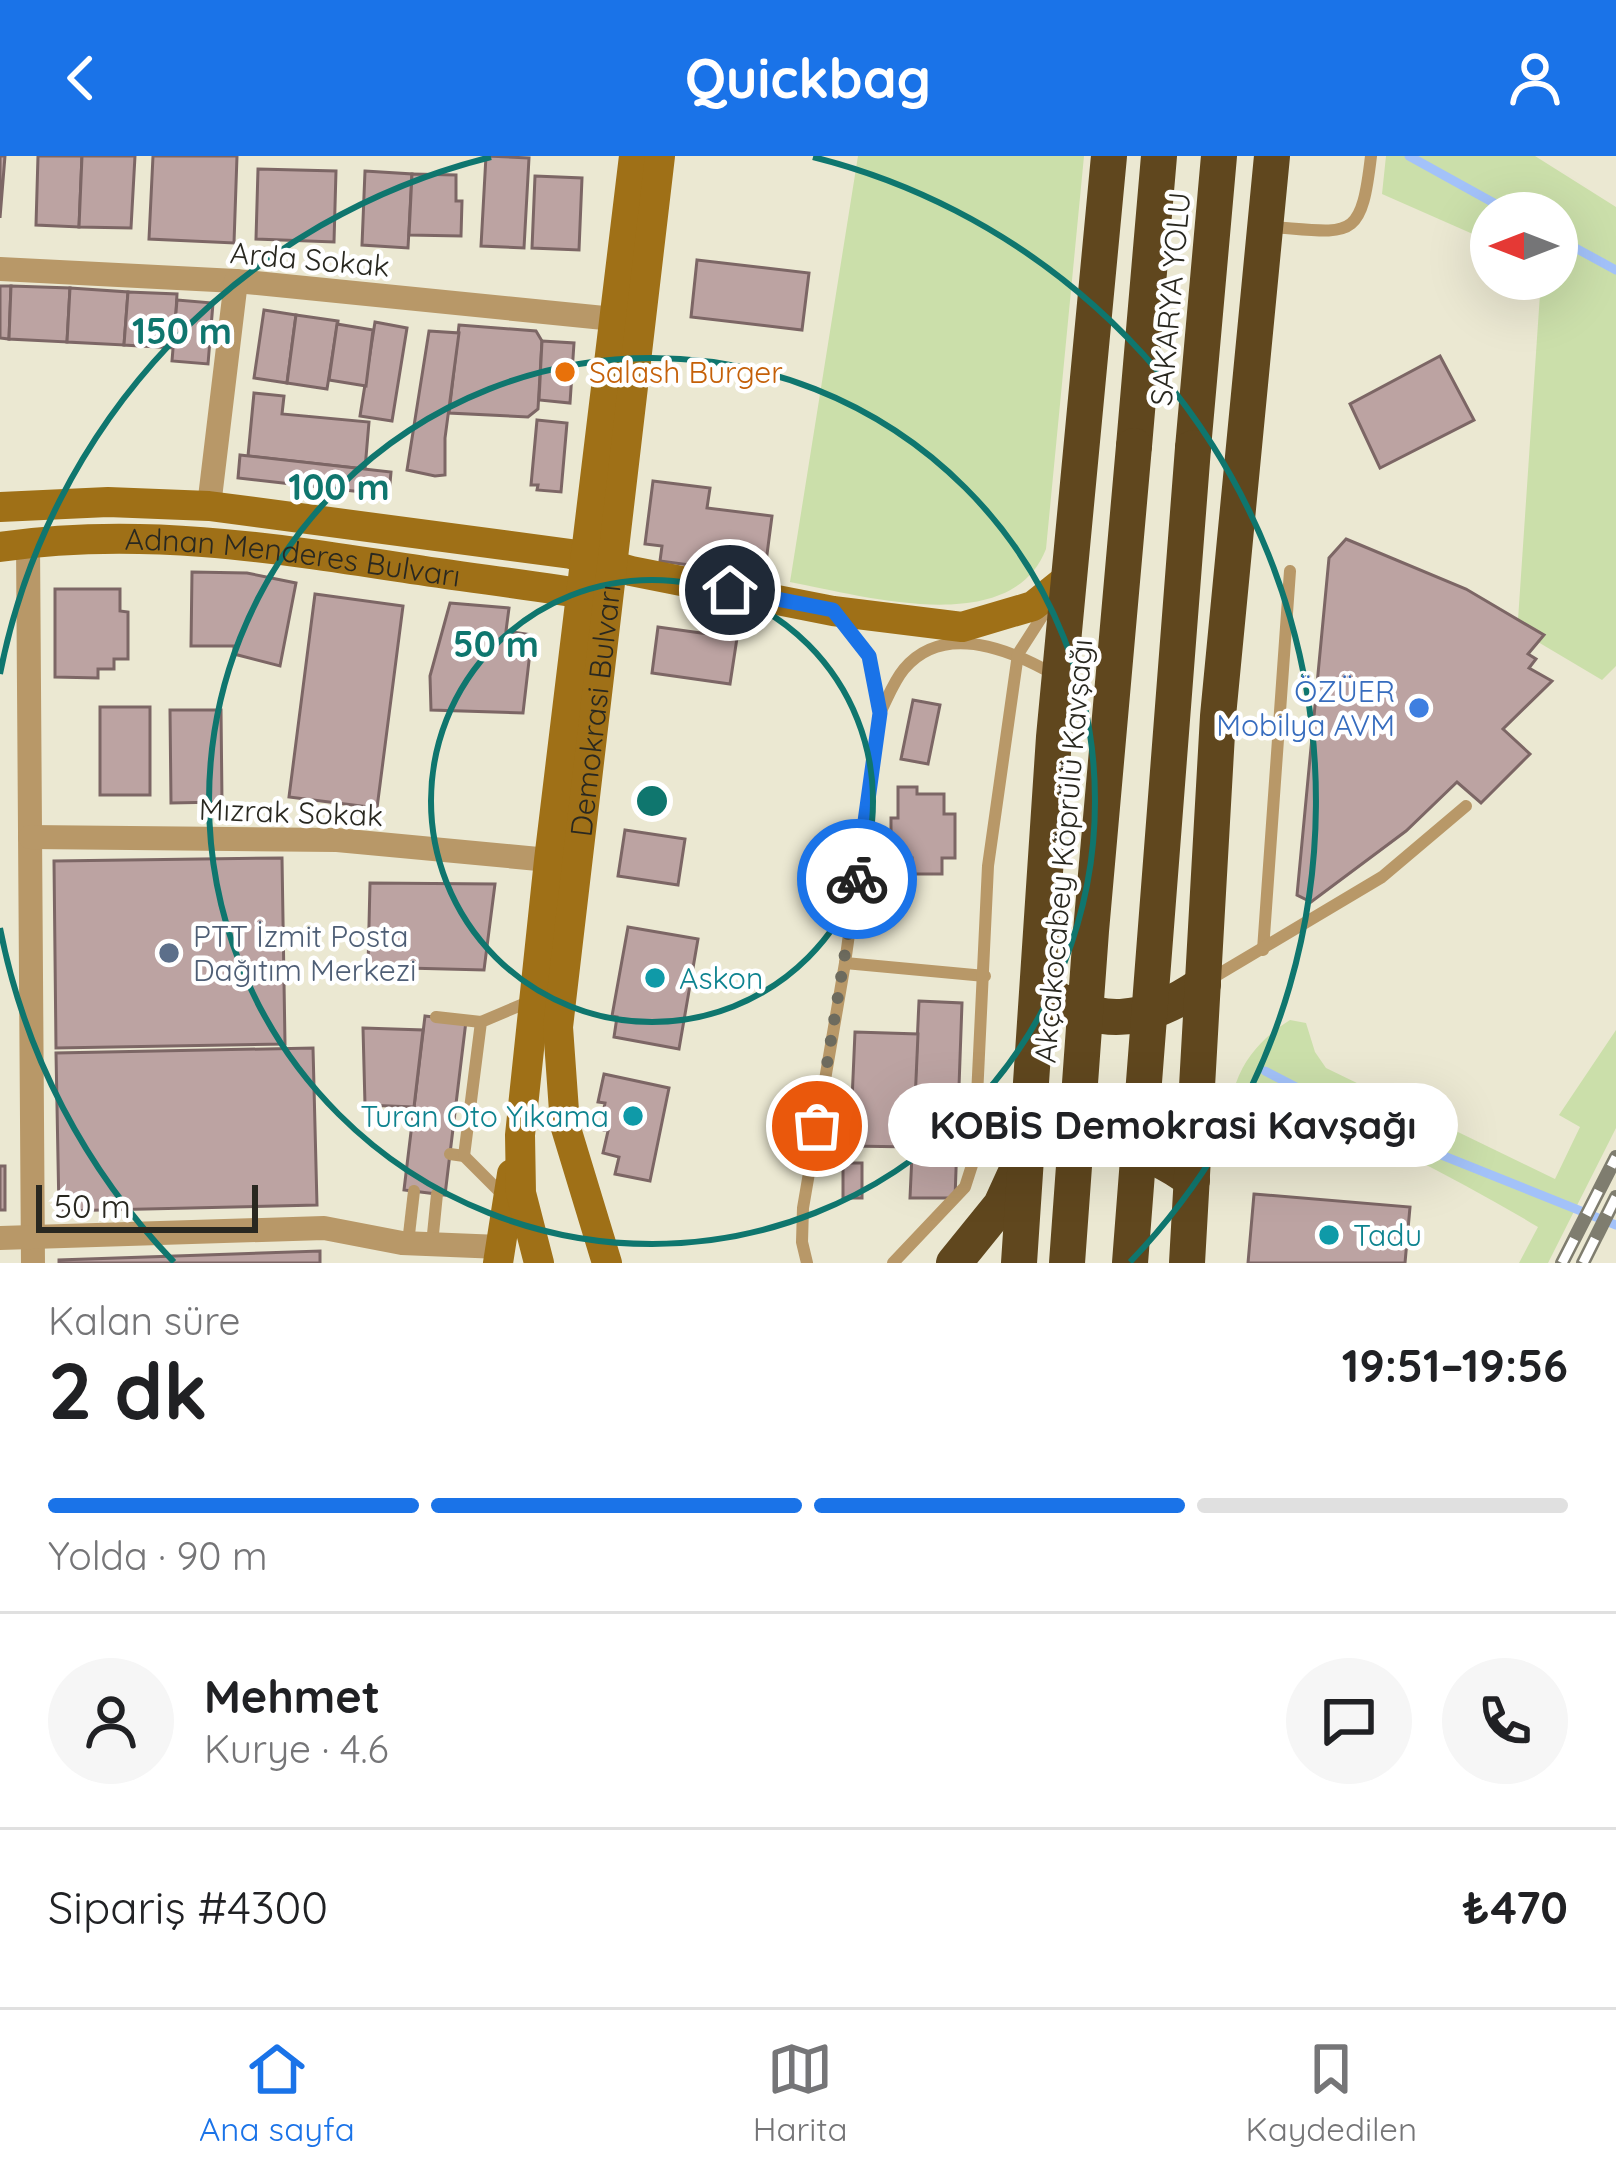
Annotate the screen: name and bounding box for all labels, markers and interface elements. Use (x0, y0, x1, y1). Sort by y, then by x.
text: Quickbag (685, 44, 931, 112)
icon: back (48, 45, 114, 111)
icon: person (1502, 45, 1568, 111)
street label: SAKARYA YOLU (1142, 191, 1198, 407)
north arrow (1470, 192, 1578, 300)
map controls (1470, 192, 1578, 300)
street label: Arda Sokak (229, 233, 391, 285)
text: 150 m (132, 308, 232, 353)
place label: Salash Burger (589, 353, 783, 391)
marker: Salash Burger (552, 359, 578, 385)
text: 100 m (288, 464, 390, 509)
street label: Adnan Menderes Bulvarı (124, 520, 463, 595)
pin (679, 539, 781, 641)
icon: home (697, 557, 763, 623)
street label: Demokrasi Bulvarı (561, 583, 629, 839)
text: 50 m (453, 621, 539, 666)
street label: Akçakocabey Köprülü Kavşağı (1026, 638, 1100, 1064)
place label: ÖZÜER Mobilya AVM (1216, 672, 1395, 744)
marker: ÖZÜER Mobilya AVM (1406, 695, 1432, 721)
centre of rings (631, 780, 673, 822)
street label: Mızrak Sokak (198, 790, 384, 834)
courier (797, 819, 917, 939)
icon: bike (824, 846, 890, 912)
place label: PTT İzmit Posta Dağıtım Merkezi (193, 917, 416, 989)
marker: PTT İzmit Posta Dağıtım Merkezi (156, 940, 182, 966)
place label: Askon (679, 959, 763, 997)
marker: Askon (642, 965, 668, 991)
pin (766, 1075, 868, 1177)
callout: KOBİS Demokrasi Kavşağı (889, 1084, 1459, 1168)
icon: bag (784, 1093, 850, 1159)
place label: Turan Oto Yıkama (360, 1097, 609, 1135)
text: KOBİS Demokrasi Kavşağı (930, 1100, 1416, 1149)
marker: Turan Oto Yıkama (620, 1103, 646, 1129)
scale bar (36, 1179, 258, 1232)
text: 50 m (54, 1185, 131, 1226)
place label: Tadu (1353, 1216, 1422, 1254)
marker: Tadu (1316, 1222, 1342, 1248)
text: Kalan süre (48, 1296, 240, 1345)
text: 19:51–19:56 (1342, 1337, 1568, 1393)
text: 2 dk (48, 1341, 208, 1439)
text: Yolda · 90 m (48, 1531, 268, 1580)
button: person (48, 1658, 174, 1784)
button: chat (1286, 1658, 1412, 1784)
button: phone (1442, 1658, 1568, 1784)
text: Mehmet (204, 1668, 380, 1724)
text: Kurye · 4.6 (204, 1724, 389, 1773)
text: Sipariş #4300 (48, 1879, 328, 1935)
text: ₺470 (1462, 1879, 1568, 1935)
tab: Ana sayfa (199, 2036, 355, 2149)
tab: Harita (753, 2036, 847, 2149)
tab: Kaydedilen (1245, 2036, 1417, 2149)

